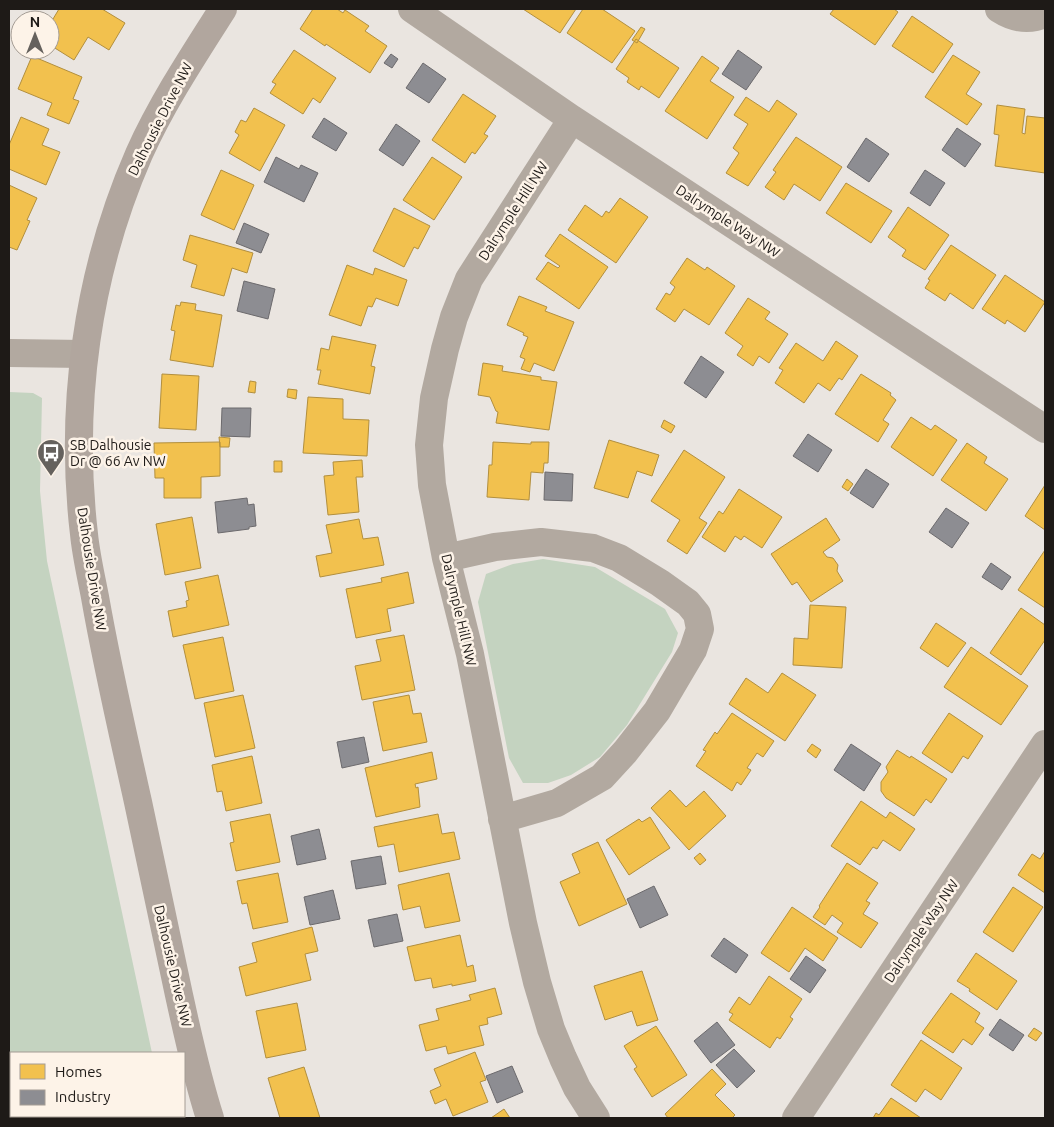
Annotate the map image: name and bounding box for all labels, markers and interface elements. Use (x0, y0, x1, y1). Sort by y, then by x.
north arrow (10, 10, 60, 60)
text: N (30, 14, 40, 30)
street label: Dalhousie Drive NW (125, 60, 195, 178)
street label: Dalrymple Hill NW (475, 159, 551, 263)
street label: Dalrymple Way NW (673, 181, 783, 261)
place label: SB Dalhousie Dr @ 66 Av NW (70, 437, 166, 469)
bus stop icon: SB Dalhousie Dr @ 66 Av NW (36, 438, 66, 477)
street label: Dalhousie Drive NW (74, 506, 110, 632)
street label: Dalrymple Hill NW (438, 552, 480, 668)
street label: Dalrymple Way NW (881, 876, 961, 986)
street label: Dalhousie Drive NW (151, 904, 195, 1029)
legend (10, 1052, 185, 1117)
text: Homes (55, 1063, 102, 1080)
text: Industry (55, 1088, 110, 1105)

